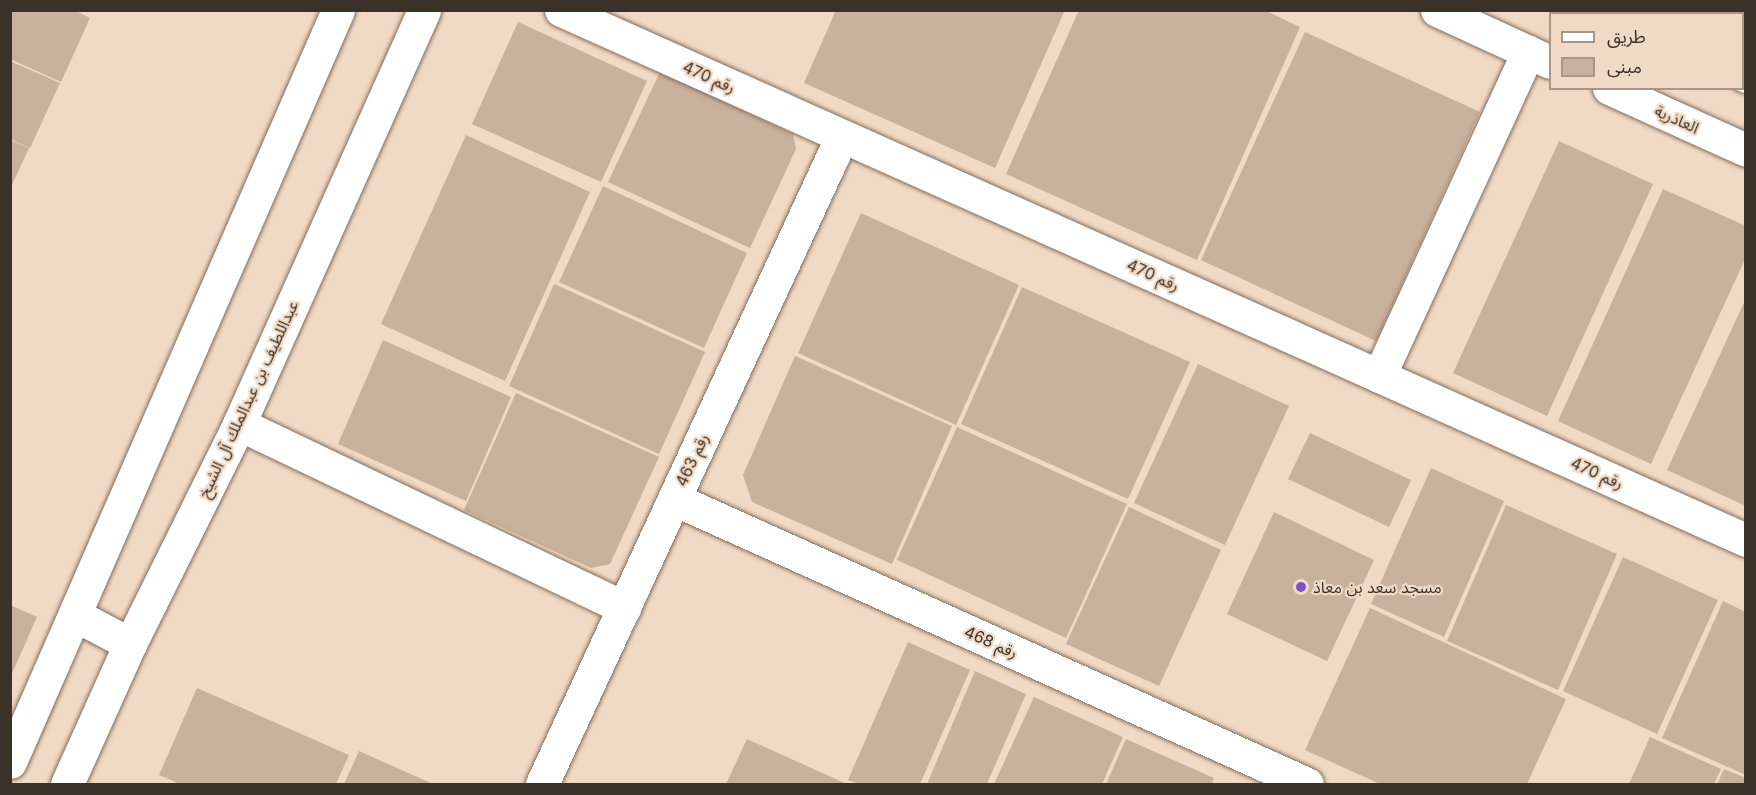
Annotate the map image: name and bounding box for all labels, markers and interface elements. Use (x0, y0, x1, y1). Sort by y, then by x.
legend (1549, 12, 1744, 90)
text: طريق (1607, 26, 1646, 47)
text: مبنى (1607, 56, 1642, 77)
street label: رقم 470 (680, 57, 738, 97)
street label: العاذرية (1652, 101, 1702, 137)
street label: رقم 470 (1124, 255, 1182, 295)
street label: عبداللطيف بن عبدالملك آل الشيخ (194, 297, 302, 501)
street label: رقم 463 (671, 430, 713, 490)
street label: رقم 470 (1568, 453, 1626, 493)
place label: مسجد سعد بن معاذ (1313, 577, 1442, 597)
marker: مسجد سعد بن معاذ (1294, 580, 1308, 594)
street label: رقم 468 (961, 622, 1021, 662)

